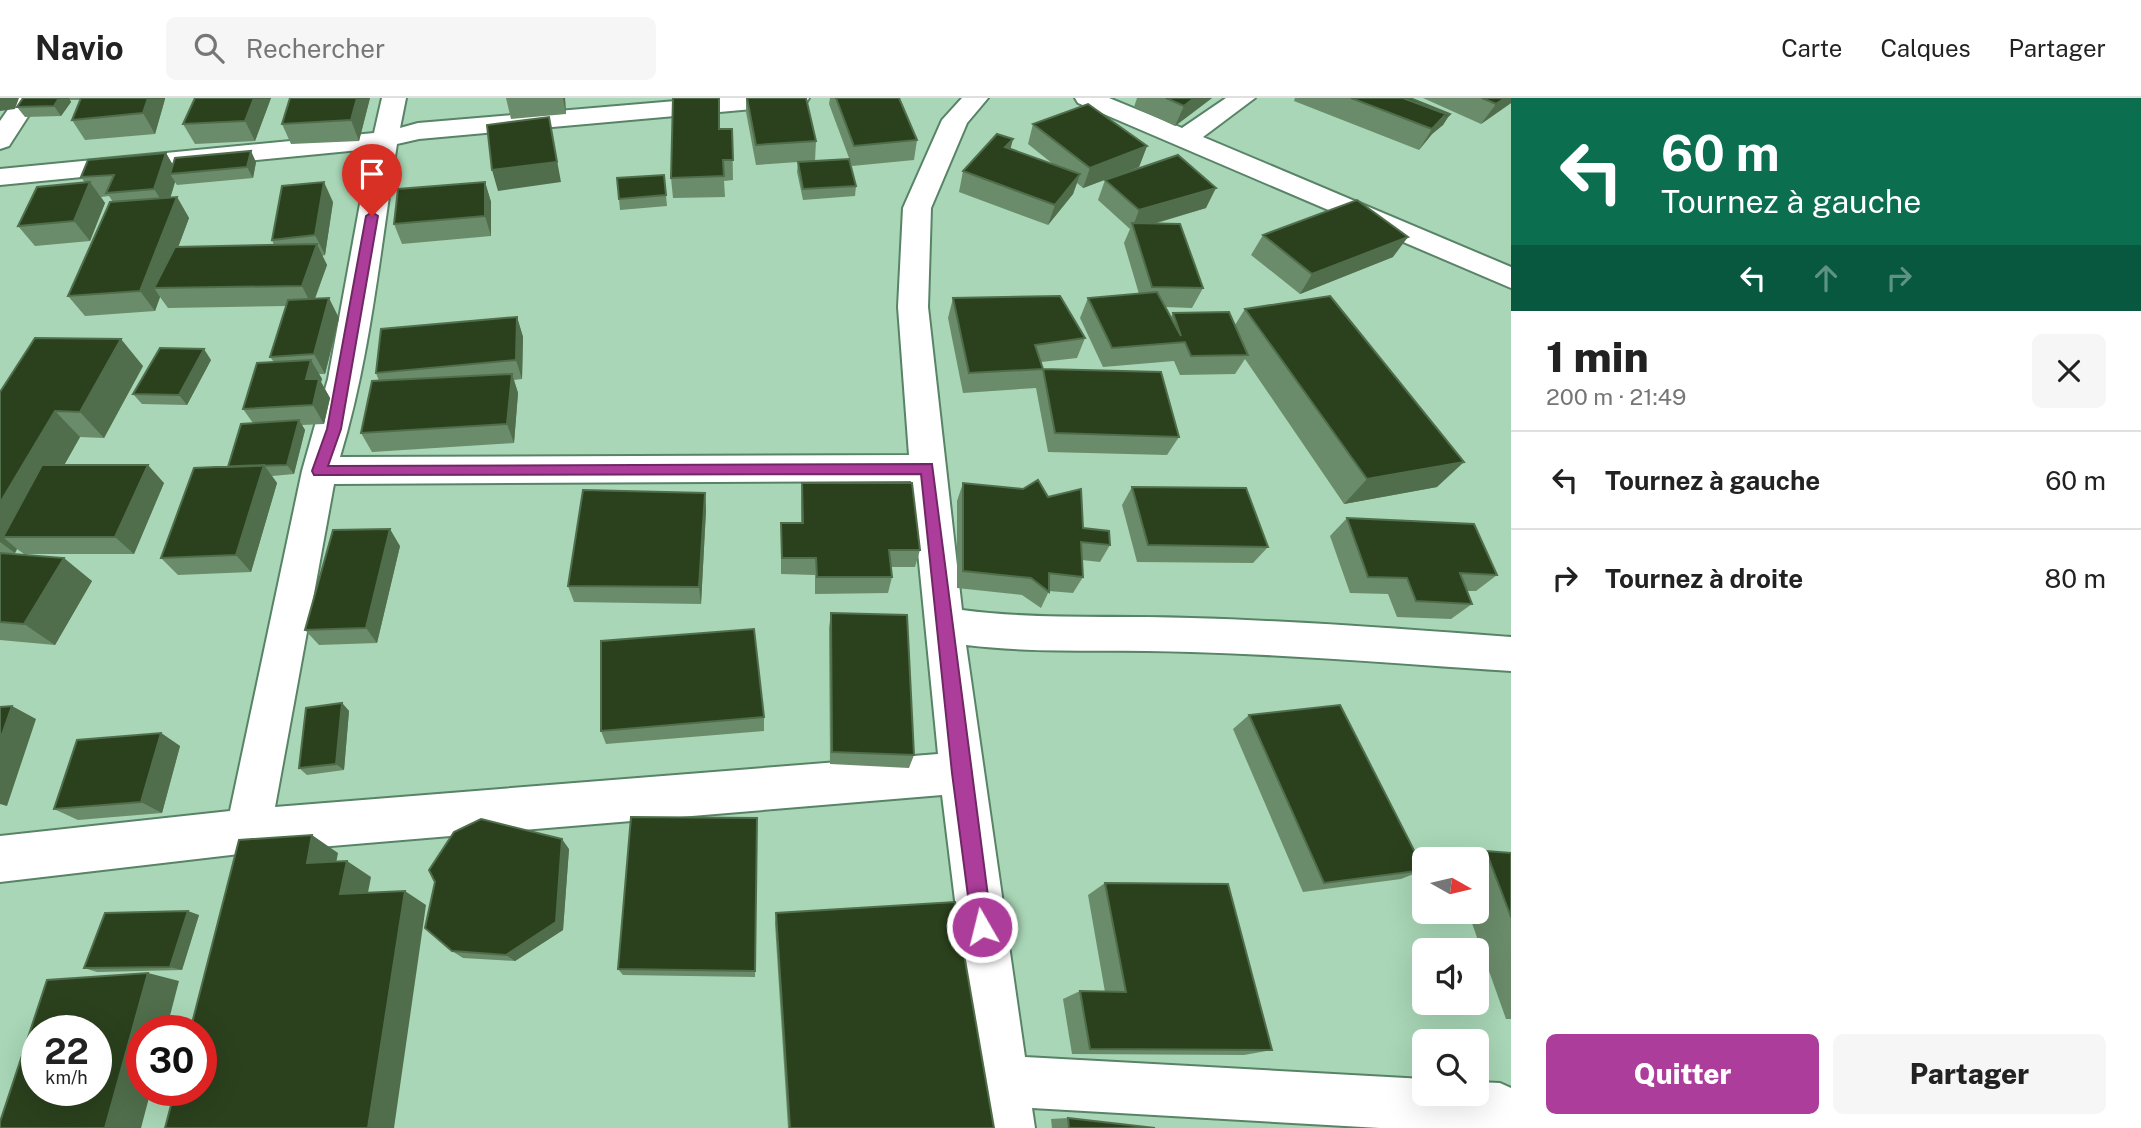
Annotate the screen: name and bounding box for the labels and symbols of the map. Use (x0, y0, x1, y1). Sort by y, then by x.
pin (342, 144, 402, 216)
north arrow (1412, 847, 1489, 924)
position arrow (945, 890, 1019, 964)
speed limit sign: 30 (126, 1015, 217, 1106)

